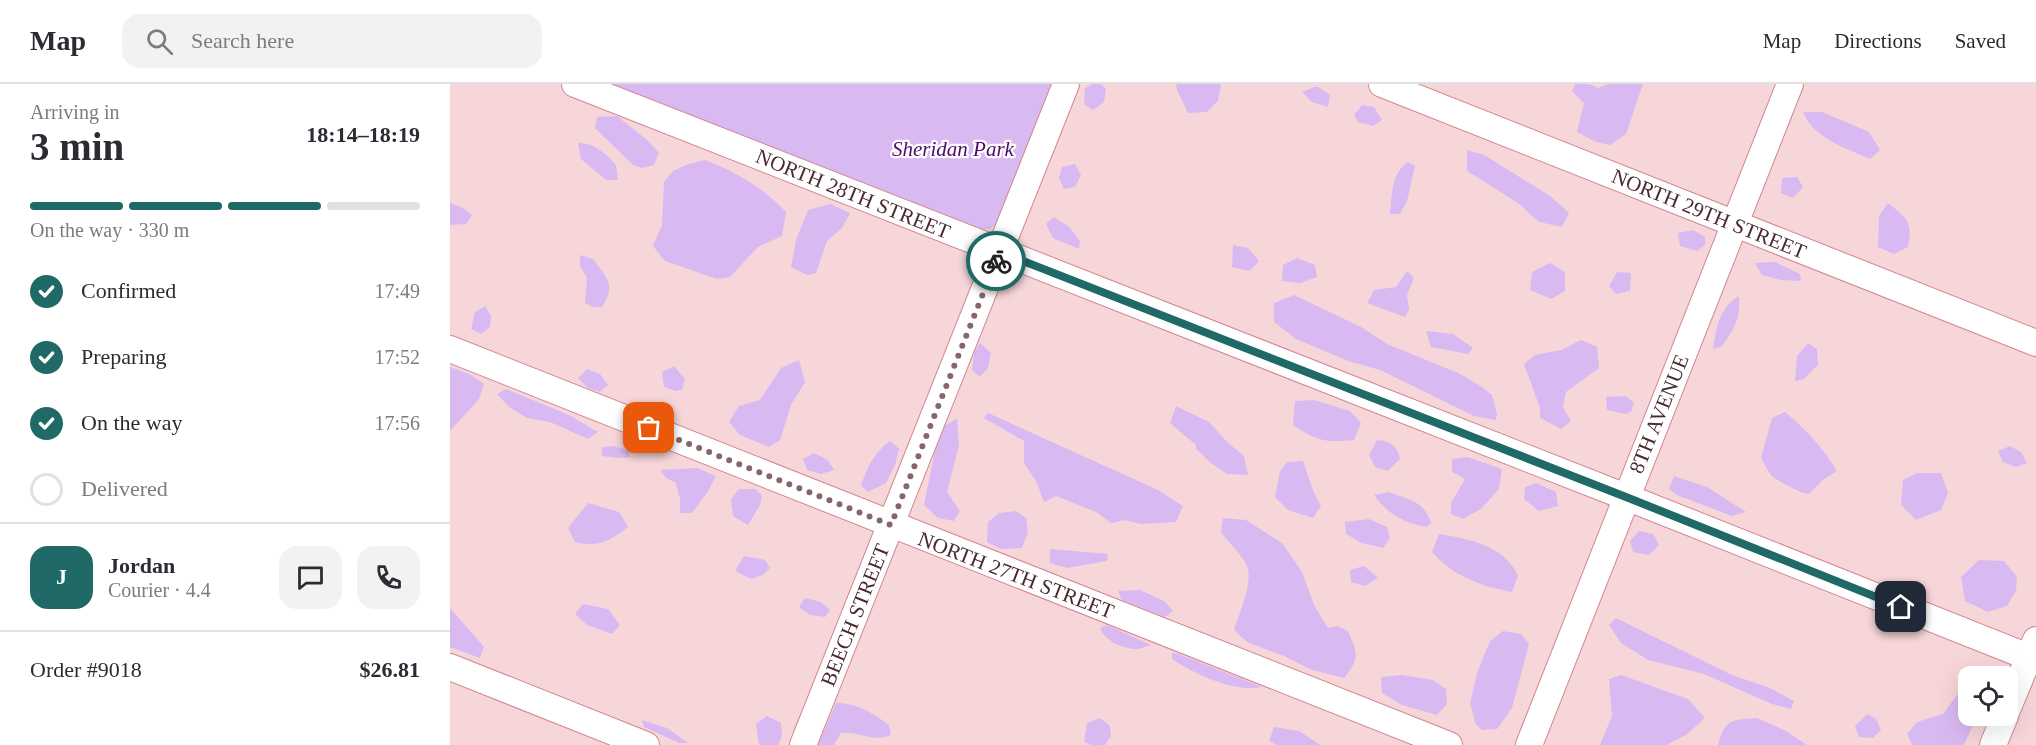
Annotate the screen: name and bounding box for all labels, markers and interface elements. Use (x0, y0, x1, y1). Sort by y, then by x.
search box (122, 14, 542, 68)
text: Map (30, 25, 86, 56)
icon: search (143, 25, 176, 58)
text: Search here (191, 28, 294, 53)
text: Map (1763, 29, 1801, 53)
text: Directions (1834, 29, 1922, 53)
text: Saved (1955, 29, 2006, 53)
text: Arriving in (30, 101, 119, 123)
text: 18:14–18:19 (306, 122, 420, 147)
text: 3 min (30, 125, 124, 168)
park label: Sheridan Park (892, 137, 1015, 161)
street label: NORTH 28TH STREET (752, 144, 954, 244)
street label: NORTH 29TH STREET (1608, 164, 1810, 264)
text: On the way · 330 m (30, 219, 189, 241)
courier (966, 231, 1026, 291)
icon: bike (980, 245, 1013, 278)
icon: check (30, 275, 63, 308)
text: Confirmed (81, 278, 176, 303)
text: 17:49 (374, 280, 420, 302)
icon: check (30, 341, 63, 374)
text: Preparing (81, 344, 167, 369)
text: 17:52 (374, 346, 420, 368)
street label: 8TH AVENUE (1624, 351, 1694, 477)
pin (623, 402, 674, 453)
icon: check (30, 407, 63, 440)
text: On the way (81, 410, 182, 435)
icon: bag (632, 411, 665, 444)
text: 17:56 (374, 412, 420, 434)
text: Delivered (81, 476, 168, 501)
street label: NORTH 27TH STREET (915, 527, 1117, 623)
street label: BEECH STREET (816, 540, 894, 690)
button: chat (279, 546, 342, 609)
button: phone (357, 546, 420, 609)
text: Jordan (108, 553, 175, 578)
text: J (56, 564, 67, 589)
text: Courier · 4.4 (108, 579, 211, 601)
pin (1875, 581, 1926, 632)
icon: home (1884, 590, 1917, 623)
text: Order #9018 (30, 657, 142, 682)
text: $26.81 (360, 657, 420, 682)
map controls (1958, 666, 2018, 726)
button: locate (1958, 666, 2018, 726)

